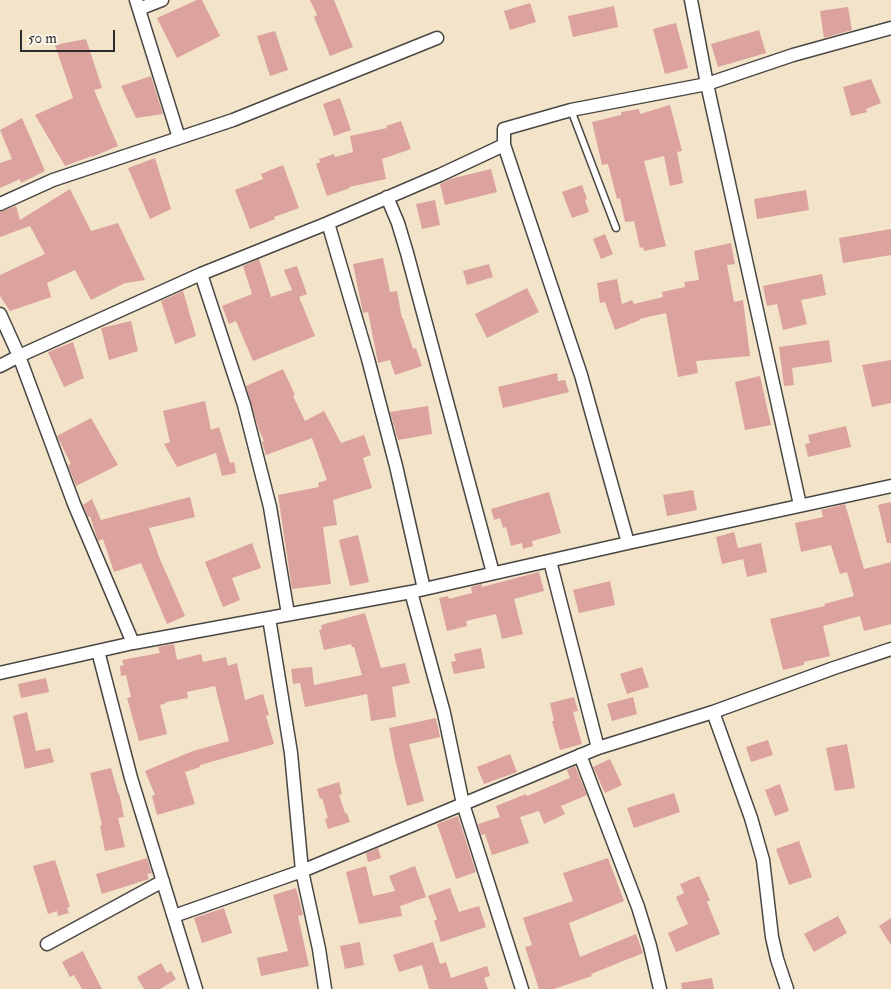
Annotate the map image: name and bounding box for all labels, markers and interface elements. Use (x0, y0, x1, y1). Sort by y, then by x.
scale bar (22, 20, 118, 52)
text: 50 m (28, 29, 57, 48)

